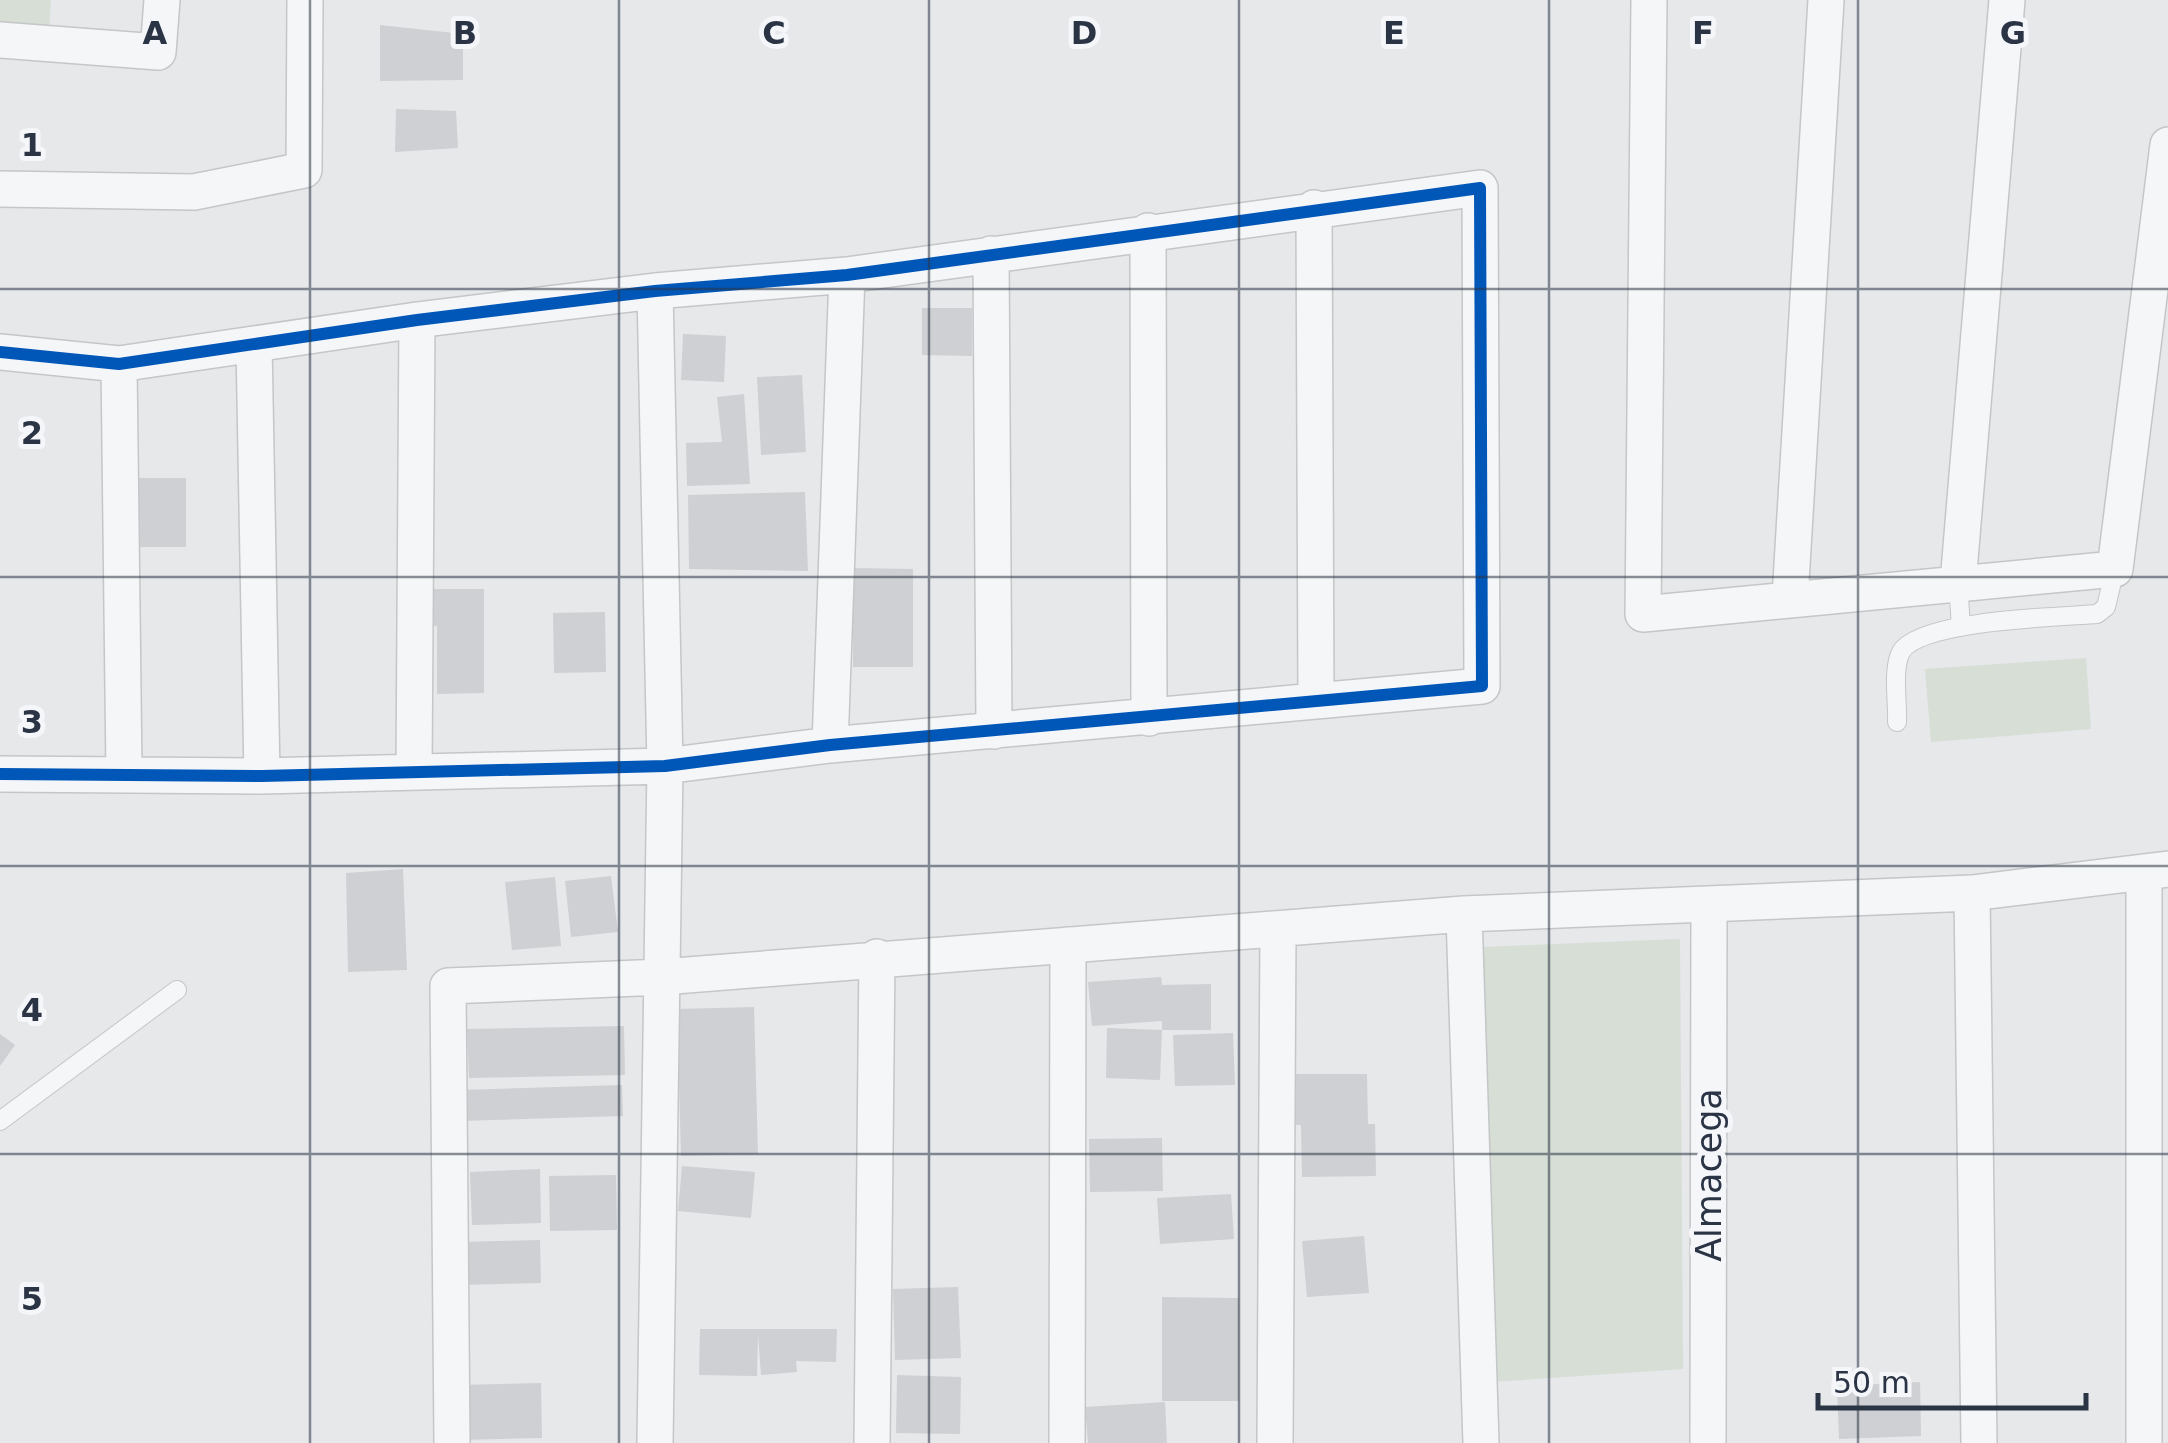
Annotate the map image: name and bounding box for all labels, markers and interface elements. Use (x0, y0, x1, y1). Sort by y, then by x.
text: A (143, 14, 168, 52)
text: B (453, 14, 477, 52)
text: C (762, 14, 786, 52)
text: D (1071, 14, 1097, 52)
text: E (1383, 14, 1405, 52)
text: F (1692, 14, 1714, 52)
text: G (2000, 14, 2026, 52)
text: 1 (21, 126, 43, 164)
text: 2 (21, 414, 43, 452)
text: 3 (21, 703, 43, 741)
text: 4 (21, 991, 43, 1029)
street label: Almacega (1689, 1088, 1729, 1262)
text: 5 (21, 1280, 43, 1318)
scale bar (1818, 1348, 2086, 1410)
text: 50 m (1833, 1365, 1910, 1400)

